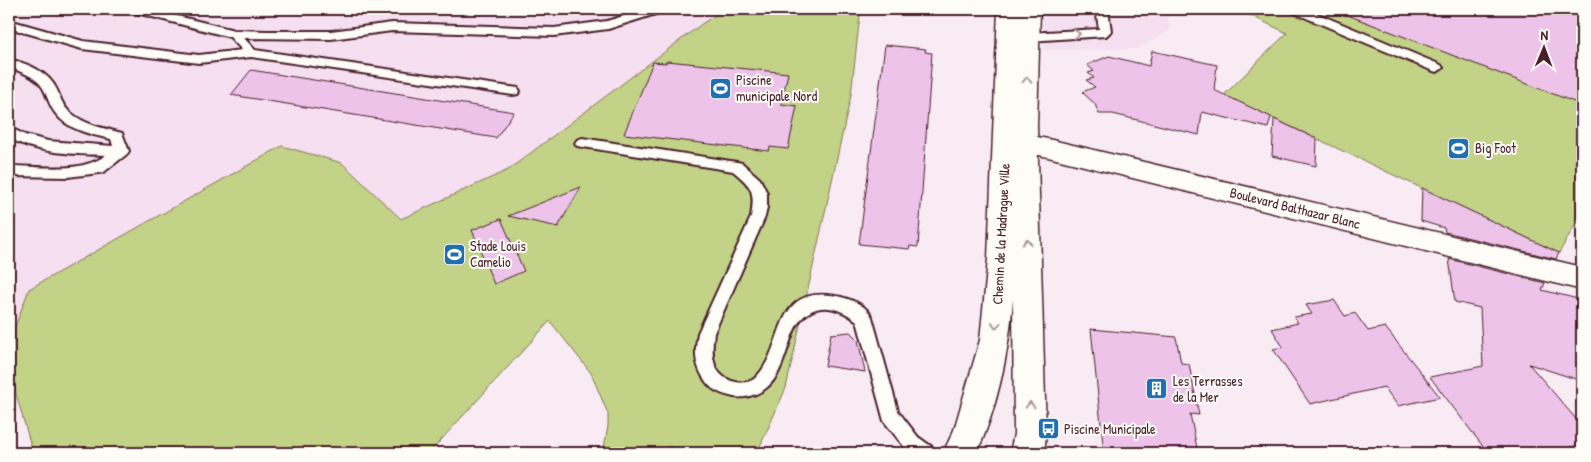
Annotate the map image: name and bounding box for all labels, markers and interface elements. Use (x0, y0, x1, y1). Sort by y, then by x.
north arrow (1518, 22, 1568, 72)
text: N (1540, 25, 1549, 44)
one-way arrow (1073, 29, 1081, 40)
place label: Piscine municipale Nord (736, 70, 818, 106)
sports icon: Piscine municipale Nord (708, 76, 732, 100)
one-way arrow (1021, 76, 1032, 84)
sports icon: Big Foot (1447, 136, 1471, 160)
place label: Big Foot (1475, 138, 1516, 158)
street label: Chemin de la Madrague Ville (987, 162, 1015, 305)
street label: Boulevard Balthazar Blanc (1228, 182, 1363, 233)
place label: Stade Louis Camelio (470, 236, 526, 271)
one-way arrow (1022, 238, 1032, 246)
sports icon: Stade Louis Camelio (442, 242, 466, 266)
one-way arrow (991, 321, 1002, 329)
place label: Les Terrasses de la Mer (1173, 371, 1243, 406)
building icon: Les Terrasses de la Mer (1145, 377, 1169, 401)
one-way arrow (1024, 401, 1035, 409)
bus stop icon: Piscine Municipale (1036, 417, 1060, 441)
place label: Piscine Municipale (1064, 419, 1156, 439)

